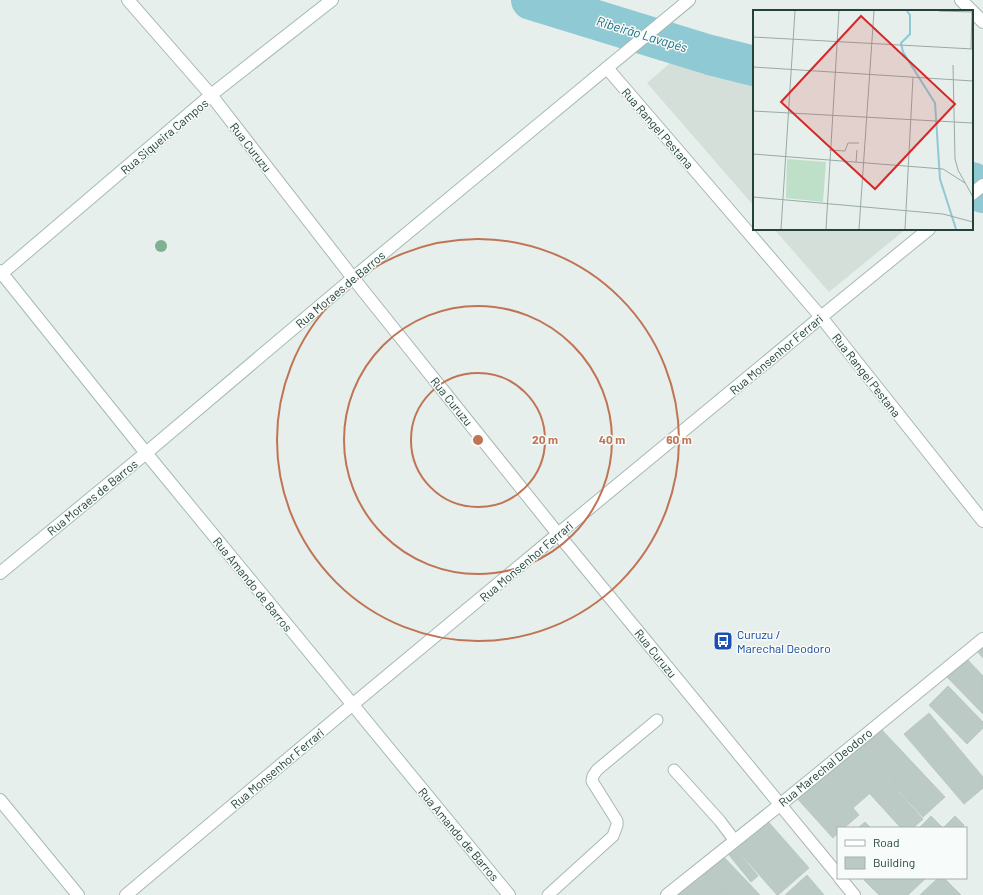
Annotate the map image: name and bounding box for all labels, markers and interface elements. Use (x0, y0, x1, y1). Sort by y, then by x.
inset map (753, 10, 973, 230)
water label: Ribeirão Lavapés (595, 13, 689, 55)
street label: Rua Rangel Pestana (619, 85, 697, 171)
street label: Rua Siqueira Campos (117, 95, 211, 177)
street label: Rua Curuzu (227, 120, 275, 174)
street label: Rua Moraes de Barros (292, 247, 388, 330)
street label: Rua Monsenhor Ferrari (727, 311, 825, 397)
street label: Rua Rangel Pestana (830, 330, 904, 420)
street label: Rua Curuzu (428, 374, 476, 428)
text: 20 m (532, 432, 558, 446)
text: 40 m (599, 432, 625, 446)
text: 60 m (666, 432, 692, 446)
centre of rings (471, 433, 485, 447)
street label: Rua Moraes de Barros (44, 456, 140, 538)
street label: Rua Monsenhor Ferrari (477, 518, 575, 604)
street label: Rua Amando de Barros (211, 534, 296, 634)
street label: Rua Curuzu (632, 626, 680, 680)
place label: Curuzu / Marechal Deodoro (737, 627, 831, 655)
bus stop icon: Curuzu / Marechal Deodoro (712, 630, 734, 652)
street label: Rua Monsenhor Ferrari (228, 725, 326, 811)
street label: Rua Marechal Deodoro (776, 725, 874, 809)
street label: Rua Amando de Barros (416, 785, 502, 884)
legend (837, 827, 967, 879)
text: Road (873, 835, 900, 849)
text: Building (873, 855, 915, 869)

